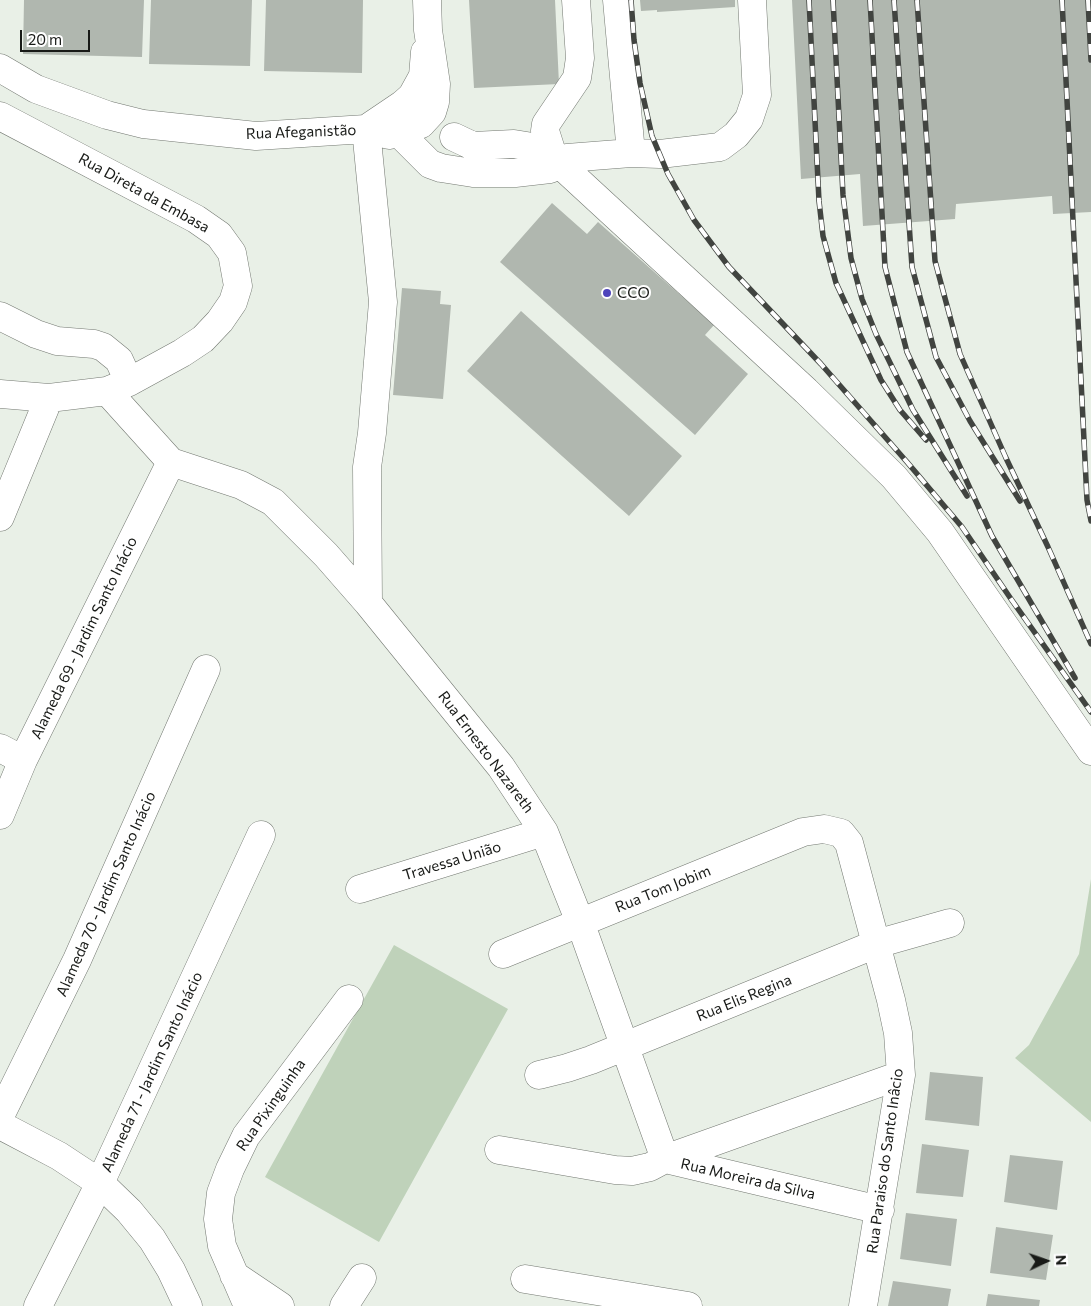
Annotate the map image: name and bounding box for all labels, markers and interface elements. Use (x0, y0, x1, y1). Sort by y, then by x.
scale bar (22, 20, 92, 52)
text: 20 m (28, 30, 62, 48)
street label: Rua Afeganistão (245, 121, 357, 143)
street label: Rua Direta da Embasa (75, 149, 213, 237)
place label: CCO (617, 284, 650, 302)
marker: CCO (601, 287, 613, 299)
street label: Alameda 69 - Jardim Santo Inácio (27, 534, 141, 742)
street label: Rua Ernesto Nazareth (434, 688, 538, 816)
street label: Alameda 70 - Jardim Santo Inácio (53, 789, 159, 999)
street label: Travessa União (401, 838, 503, 884)
street label: Rua Tom Jobim (613, 862, 713, 916)
street label: Alameda 71 - Jardim Santo Inácio (98, 969, 206, 1175)
street label: Rua Elis Regina (694, 971, 794, 1025)
street label: Rua Pixinguinha (233, 1056, 309, 1154)
street label: Rua Paraiso do Santo Inâcio (863, 1067, 907, 1255)
street label: Rua Moreira da Silva (679, 1155, 817, 1203)
north arrow (1021, 1236, 1071, 1286)
text: N (1053, 1255, 1070, 1266)

